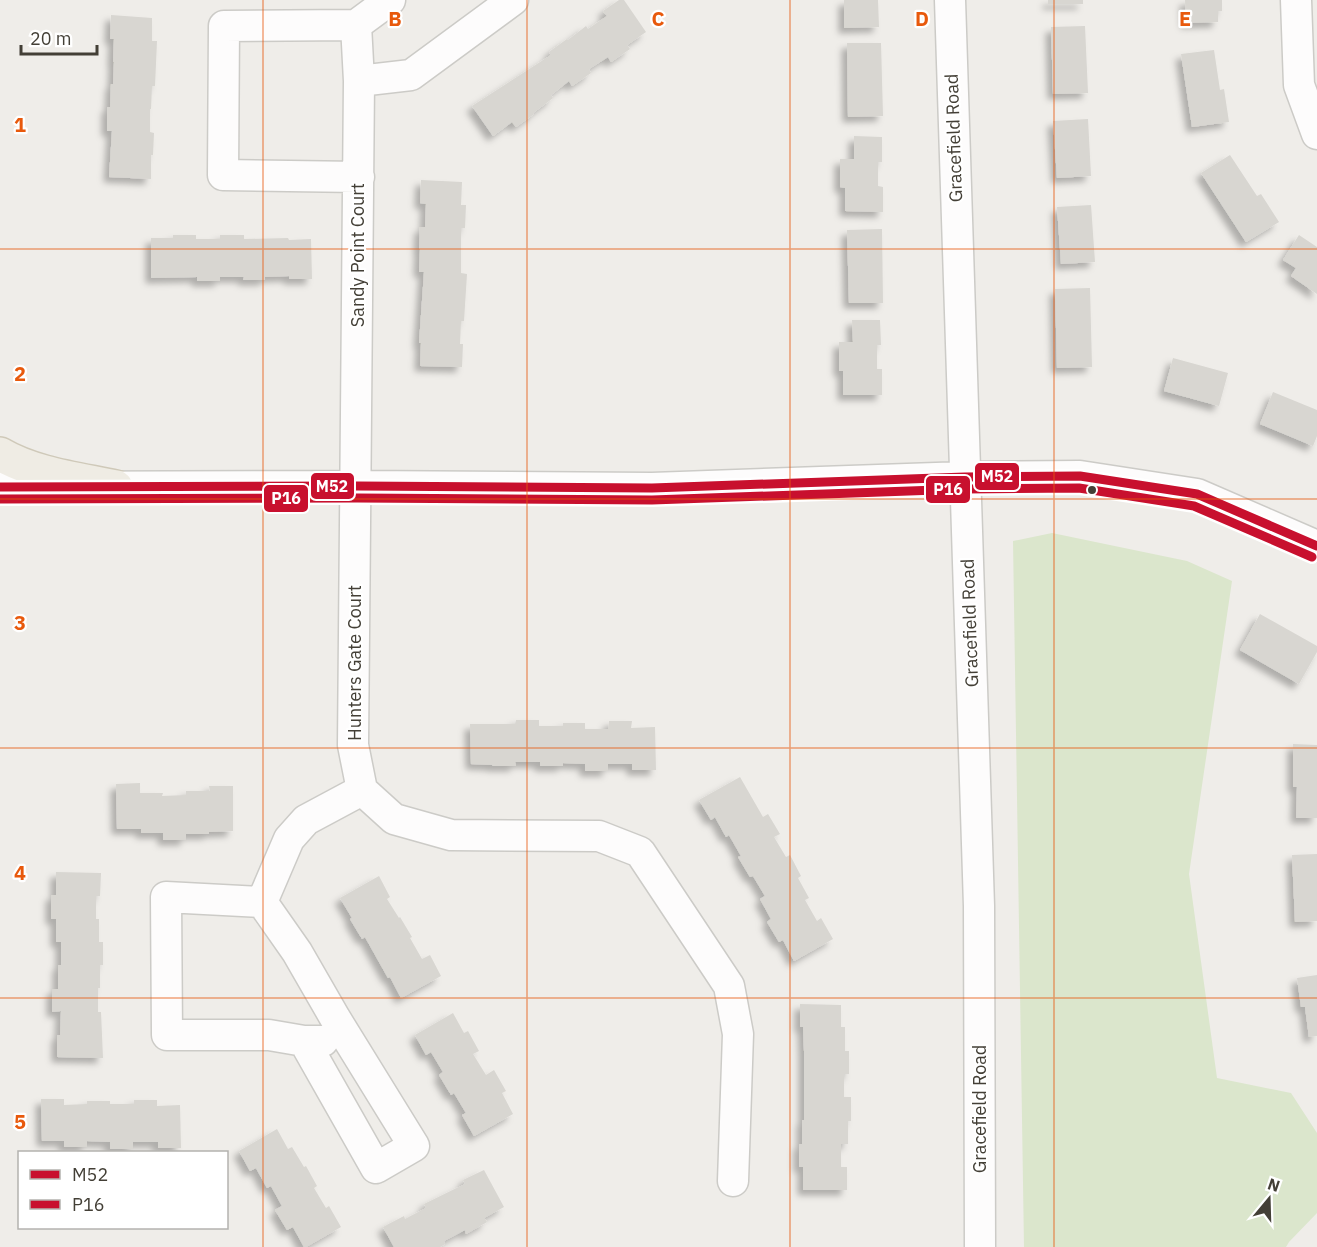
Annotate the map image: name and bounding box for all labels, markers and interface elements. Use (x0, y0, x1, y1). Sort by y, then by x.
text: B (388, 5, 402, 32)
text: C (651, 5, 665, 32)
text: D (915, 5, 929, 32)
text: E (1179, 5, 1191, 32)
scale bar (21, 18, 98, 56)
text: 20 m (30, 27, 72, 50)
street label: Gracefield Road (940, 73, 967, 203)
text: 1 (14, 111, 26, 138)
street label: Sandy Point Court (346, 183, 369, 327)
text: 2 (14, 360, 26, 387)
line badge: M52 (974, 462, 1020, 491)
text: M52 (981, 466, 1013, 486)
line badge: M52 (310, 472, 355, 500)
line badge: P16 (925, 475, 971, 504)
text: M52 (316, 476, 348, 496)
text: P16 (933, 479, 963, 499)
line badge: P16 (263, 484, 309, 513)
unlabelled marker (1086, 484, 1098, 496)
text: P16 (271, 488, 301, 508)
street label: Gracefield Road (956, 558, 983, 688)
street label: Hunters Gate Court (343, 585, 366, 741)
text: 3 (14, 609, 26, 636)
text: 4 (14, 859, 26, 886)
street label: Gracefield Road (968, 1045, 991, 1173)
text: 5 (14, 1108, 26, 1135)
legend (18, 1151, 228, 1229)
text: M52 (72, 1163, 108, 1186)
north arrow (1239, 1169, 1299, 1229)
text: N (1265, 1173, 1283, 1196)
text: P16 (72, 1193, 105, 1216)

